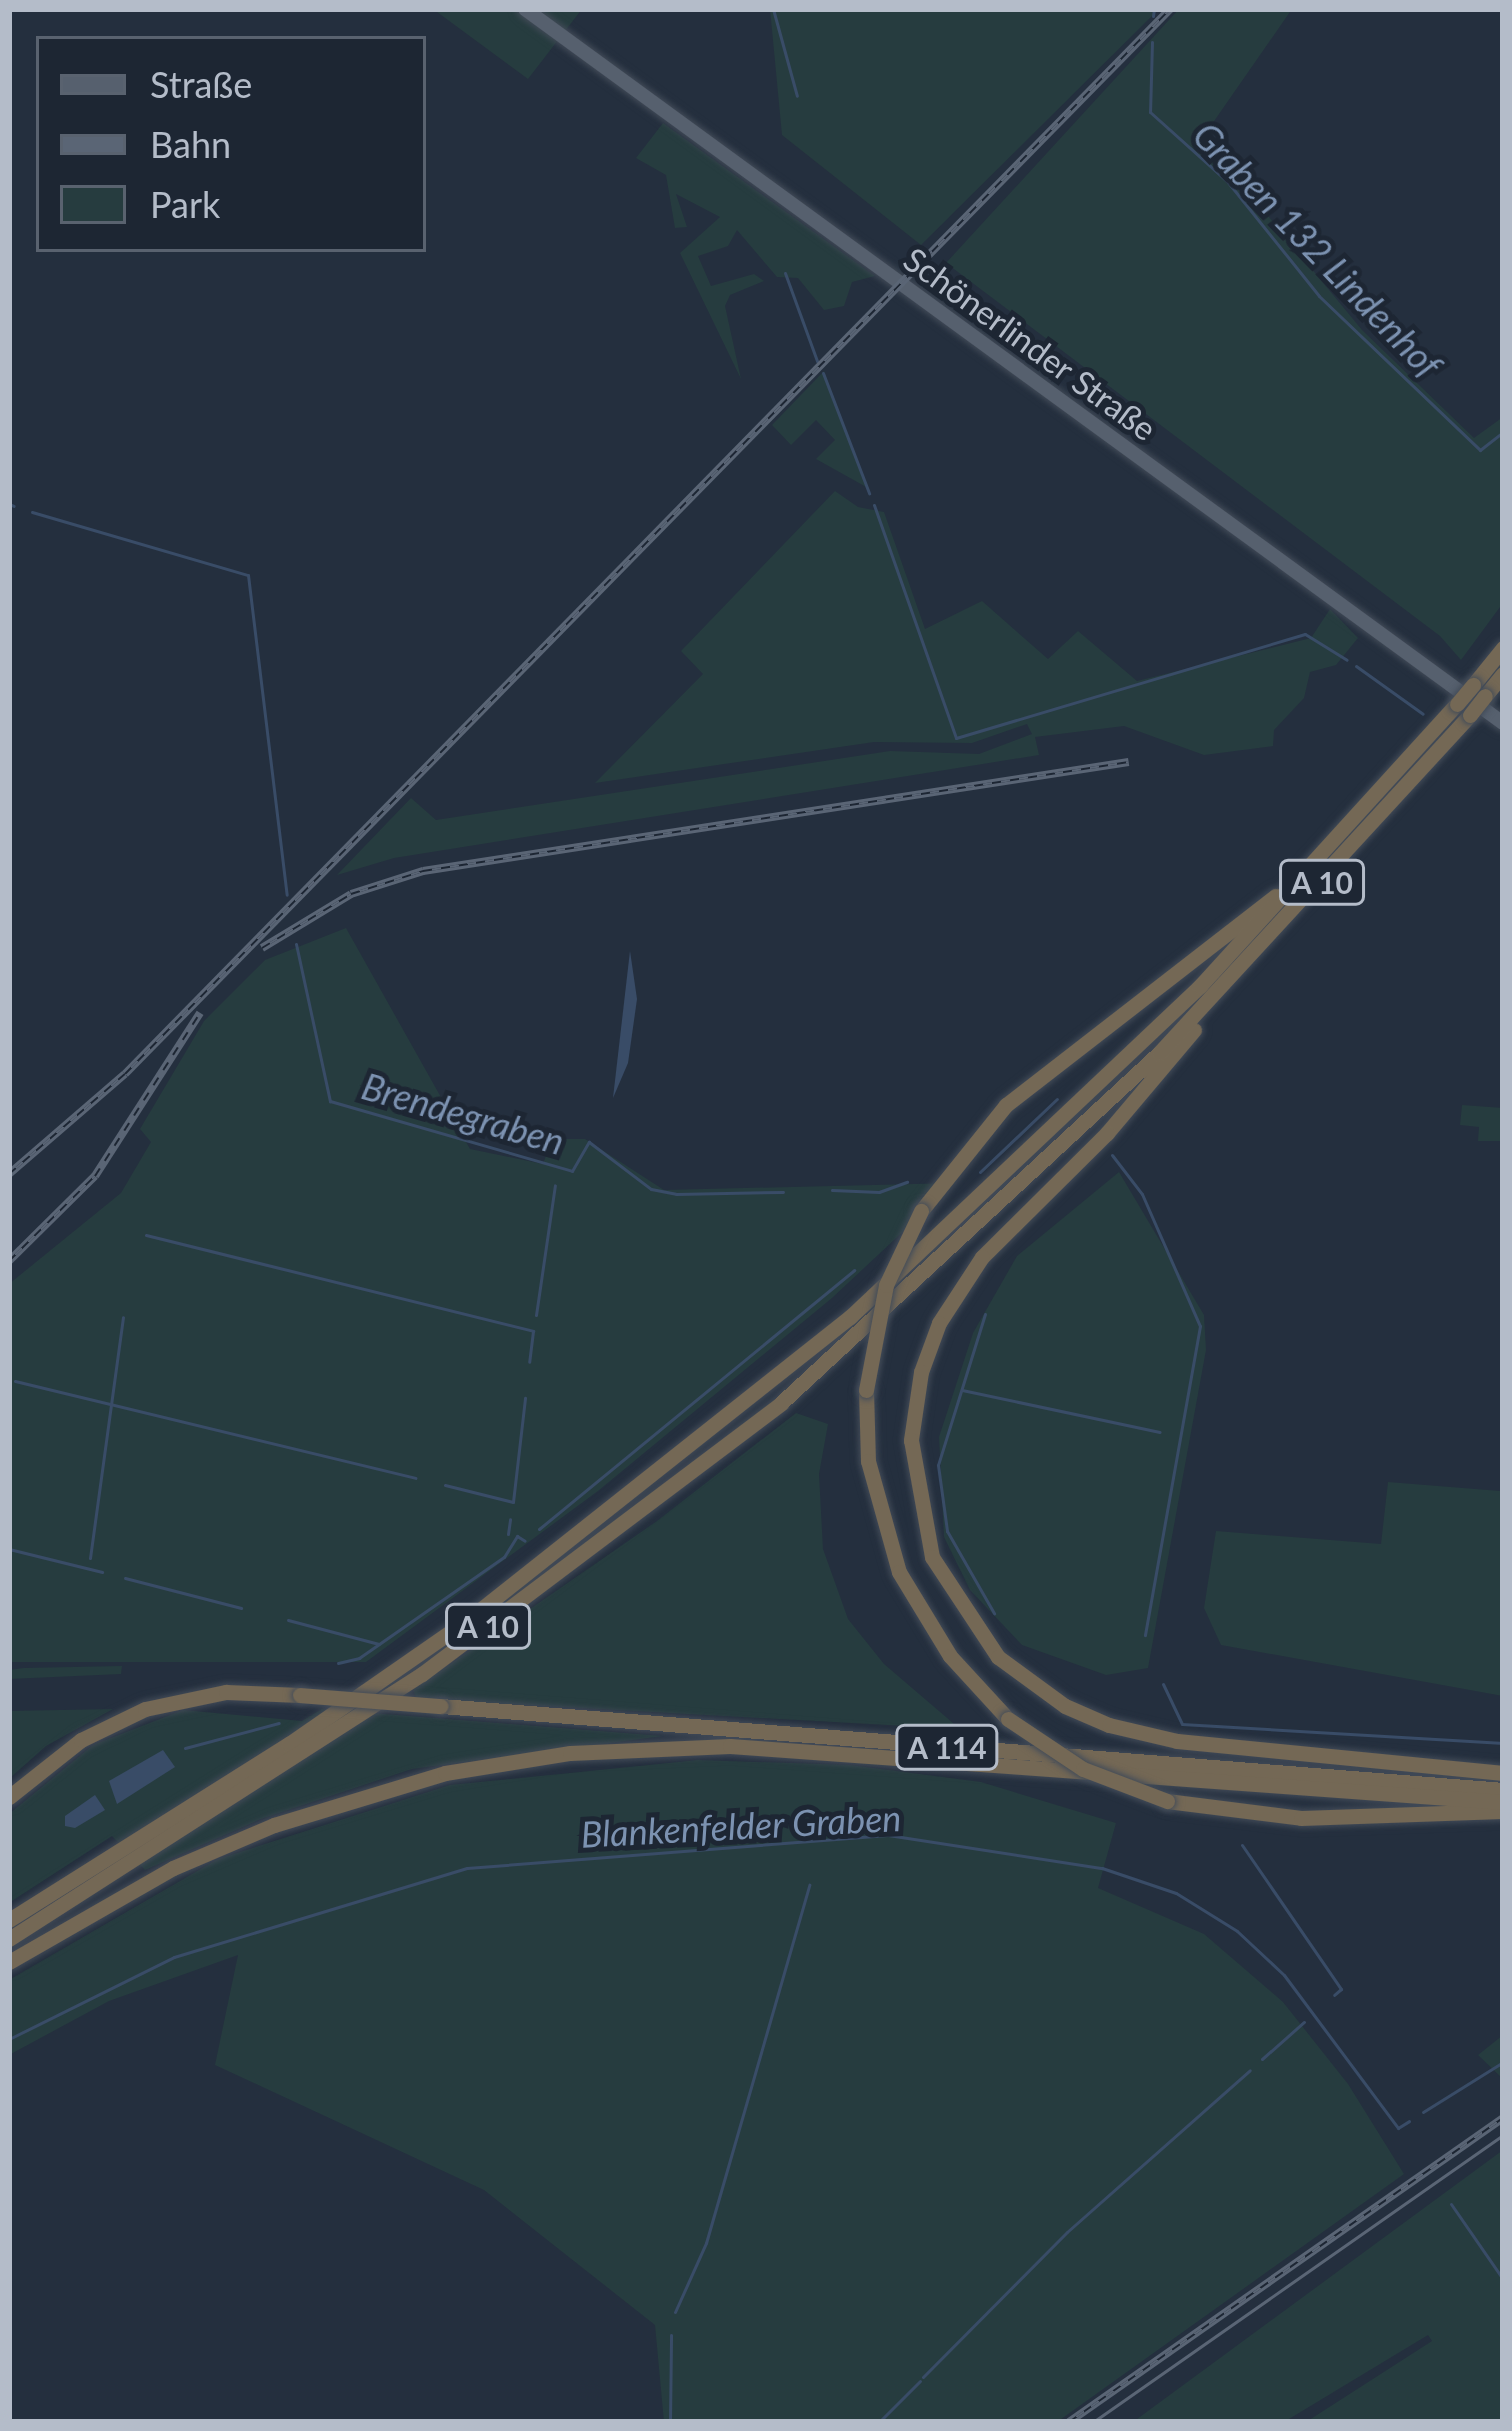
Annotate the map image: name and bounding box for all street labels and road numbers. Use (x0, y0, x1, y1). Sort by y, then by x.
street label: Schönerlinder Straße (896, 239, 1164, 449)
road number: A 10 (1277, 858, 1367, 906)
road number: A 10 (443, 1602, 533, 1650)
road number: A 114 (893, 1723, 1001, 1771)

